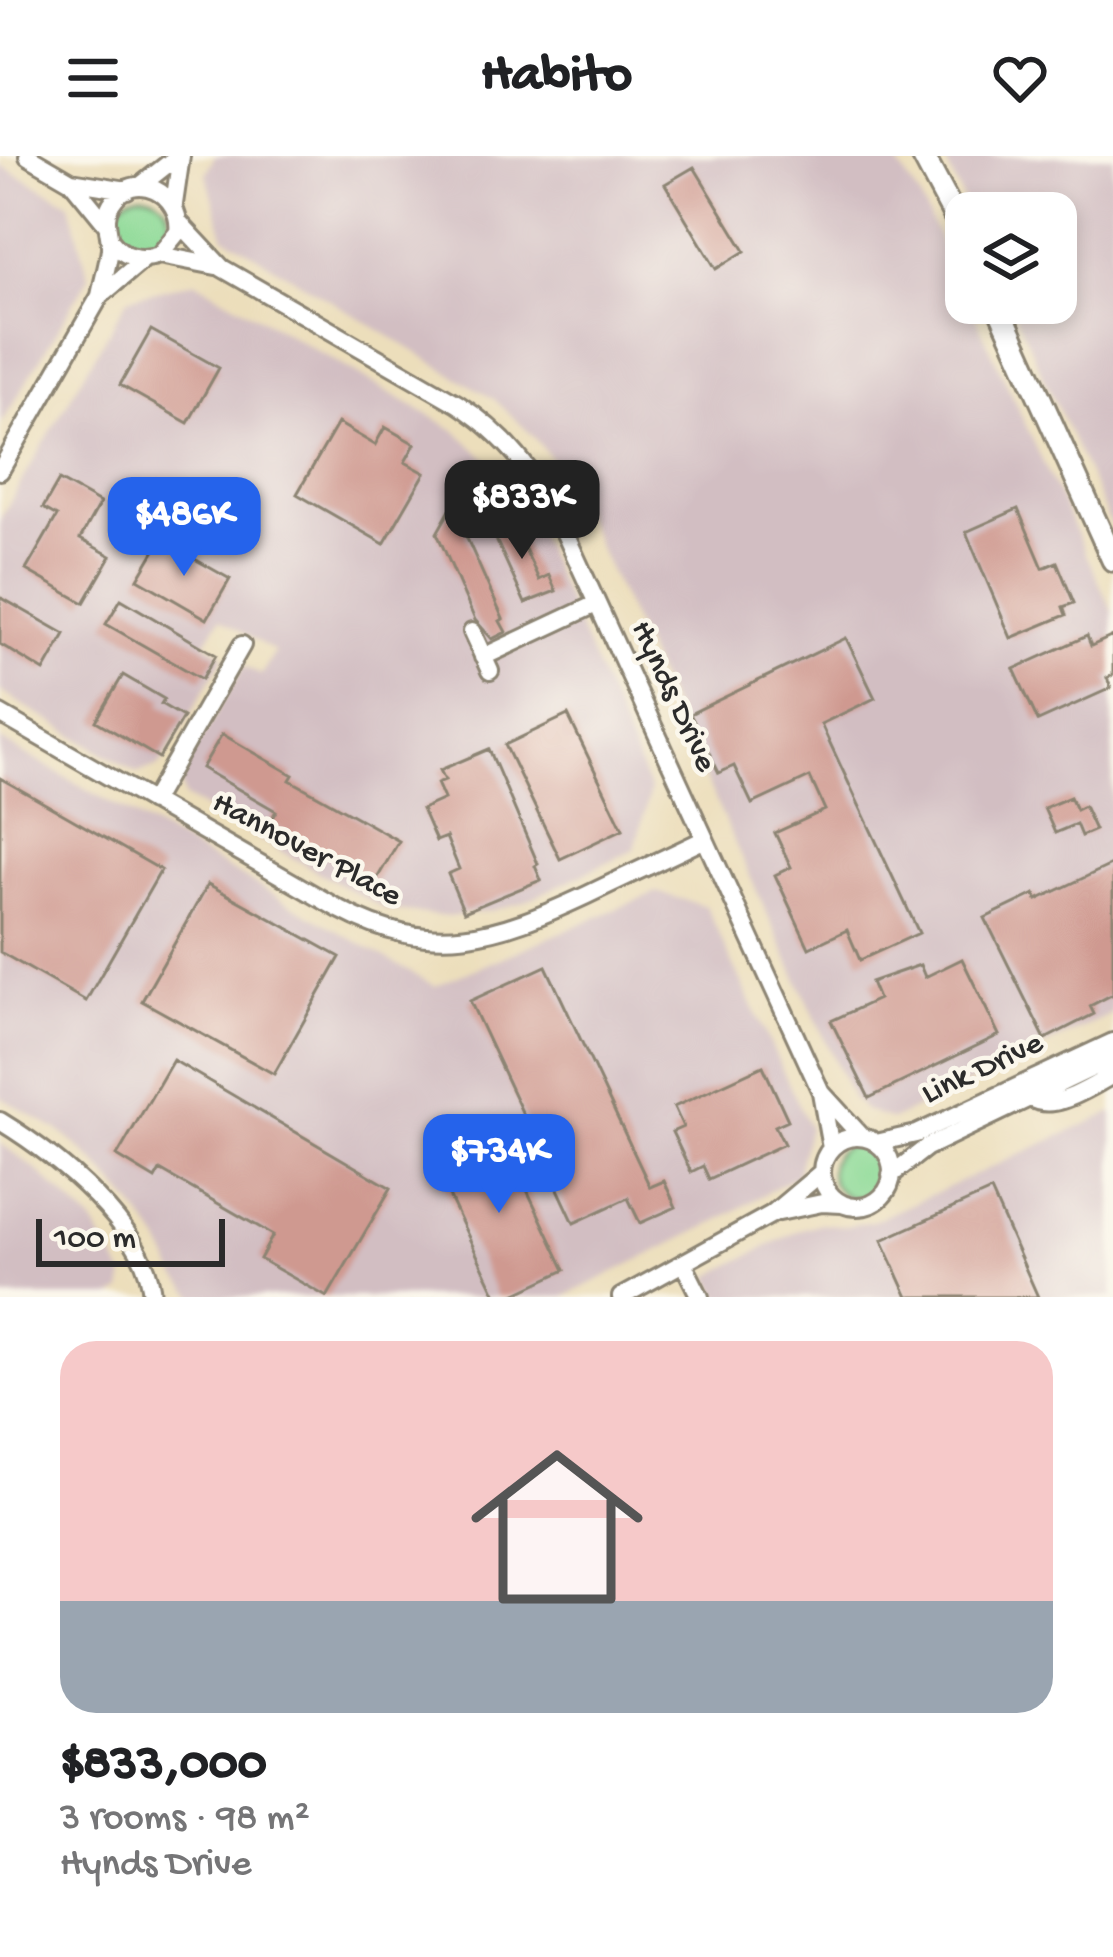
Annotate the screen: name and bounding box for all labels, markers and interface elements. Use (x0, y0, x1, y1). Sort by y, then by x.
icon: menu (60, 45, 126, 111)
icon: heart (987, 45, 1053, 111)
text: Habito (481, 46, 632, 110)
map controls (945, 192, 1077, 324)
button: layers (945, 192, 1077, 324)
pin: $833K (438, 460, 606, 562)
text: $833K (472, 476, 572, 522)
pin: $486K (100, 477, 268, 579)
text: $486K (135, 493, 233, 539)
street label: Hynds Drive (621, 616, 724, 779)
street label: Hannover Place (205, 785, 408, 917)
street label: Link Drive (916, 1025, 1051, 1115)
pin: $734K (415, 1114, 583, 1216)
text: $734K (450, 1130, 548, 1176)
scale bar (36, 1213, 225, 1266)
text: 100 m (54, 1221, 136, 1259)
icon: home (449, 1419, 665, 1635)
text: $833,000 (60, 1737, 267, 1797)
text: 3 rooms · 98 m² (60, 1797, 310, 1843)
text: Hynds Drive (60, 1843, 251, 1889)

